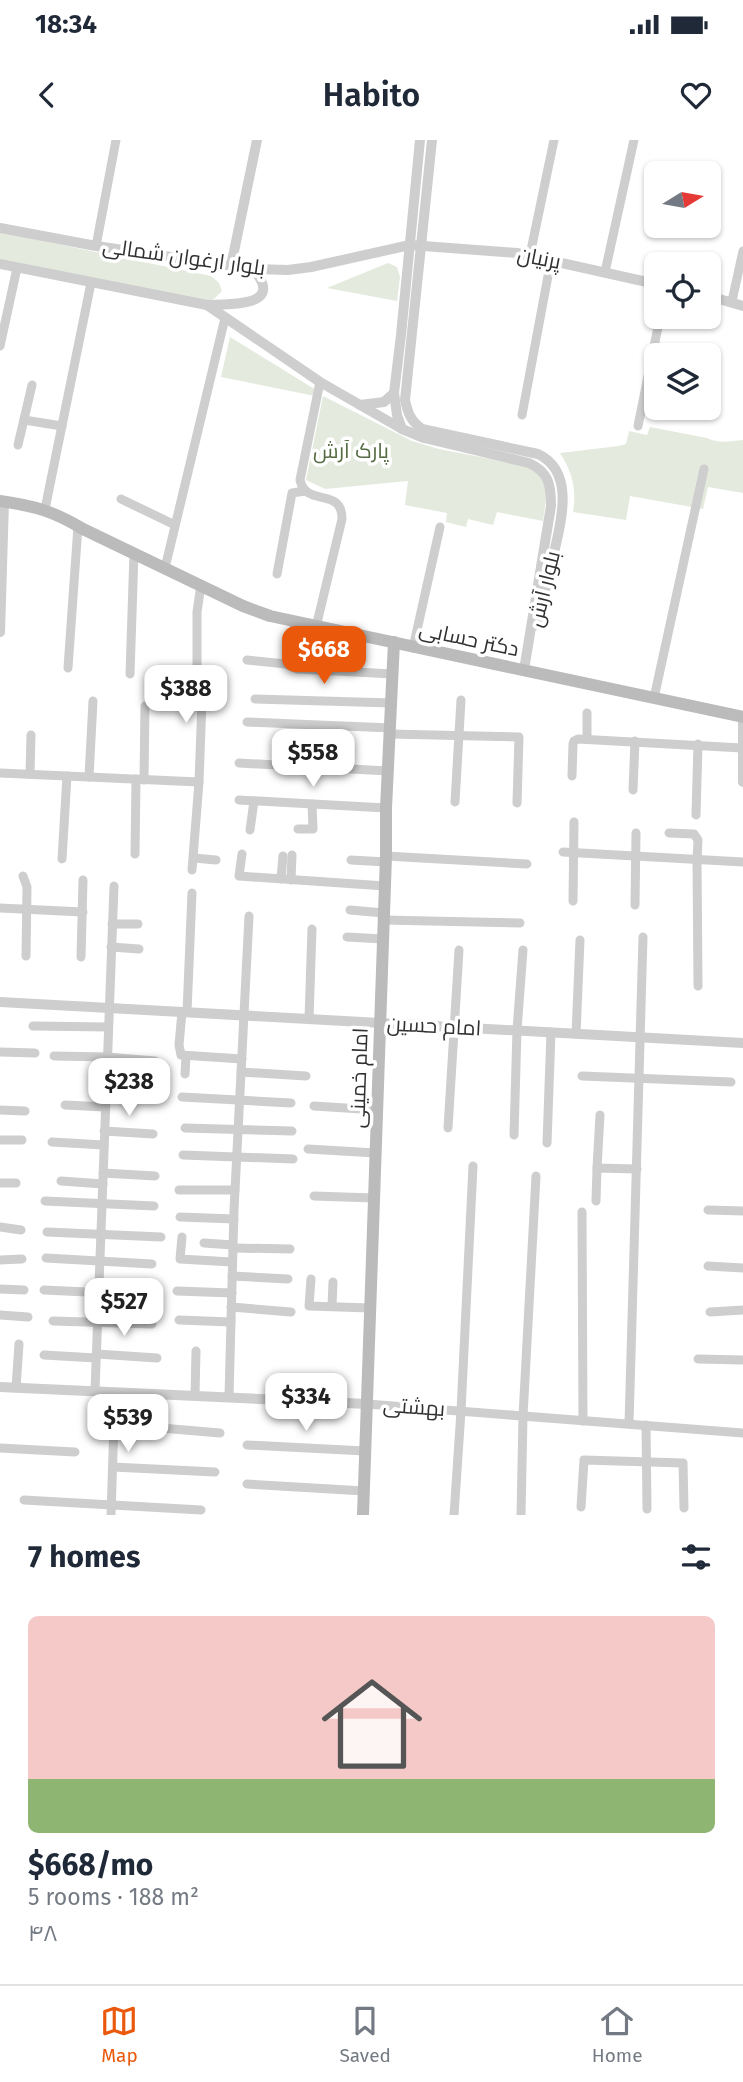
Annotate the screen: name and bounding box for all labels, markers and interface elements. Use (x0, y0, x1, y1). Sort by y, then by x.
text: 18:34 (35, 9, 97, 40)
icon: back (28, 76, 66, 114)
text: Habito (323, 76, 420, 114)
icon: heart (677, 76, 715, 114)
north arrow (644, 161, 721, 238)
map controls (644, 161, 721, 420)
street label: بلوار ارغوان شمالی (101, 233, 267, 281)
street label: پرنیان (515, 241, 563, 276)
button: locate (644, 252, 721, 329)
button: layers (644, 343, 721, 420)
park label: پارک آرش (313, 438, 389, 465)
street label: بلوار آرش (522, 548, 566, 630)
street label: دکتر حسابی (417, 616, 521, 662)
pin: $668 (283, 626, 365, 686)
text: $668 (298, 635, 350, 663)
pin: $388 (145, 666, 227, 725)
text: $388 (160, 674, 212, 702)
pin: $558 (272, 730, 354, 789)
text: $558 (288, 738, 338, 766)
street label: امام حسین (386, 1011, 482, 1042)
street label: امام خمینی (344, 1027, 375, 1129)
pin: $238 (88, 1058, 170, 1118)
text: $238 (104, 1067, 154, 1095)
pin: $527 (83, 1278, 165, 1338)
text: $527 (100, 1287, 148, 1315)
pin: $334 (265, 1374, 347, 1433)
text: $334 (281, 1382, 331, 1410)
street label: بهشتی (382, 1392, 446, 1422)
pin: $539 (87, 1394, 169, 1454)
text: $539 (103, 1403, 153, 1431)
icon: filters (677, 1538, 715, 1576)
text: 7 homes (28, 1539, 140, 1575)
icon: home (309, 1661, 435, 1787)
text: $668/mo (28, 1847, 153, 1883)
text: 5 rooms · 188 m² (28, 1883, 199, 1911)
text: ۴۸ (28, 1919, 58, 1947)
tab: Map (100, 2002, 138, 2067)
tab: Saved (339, 2002, 391, 2067)
tab: Home (592, 2002, 642, 2067)

